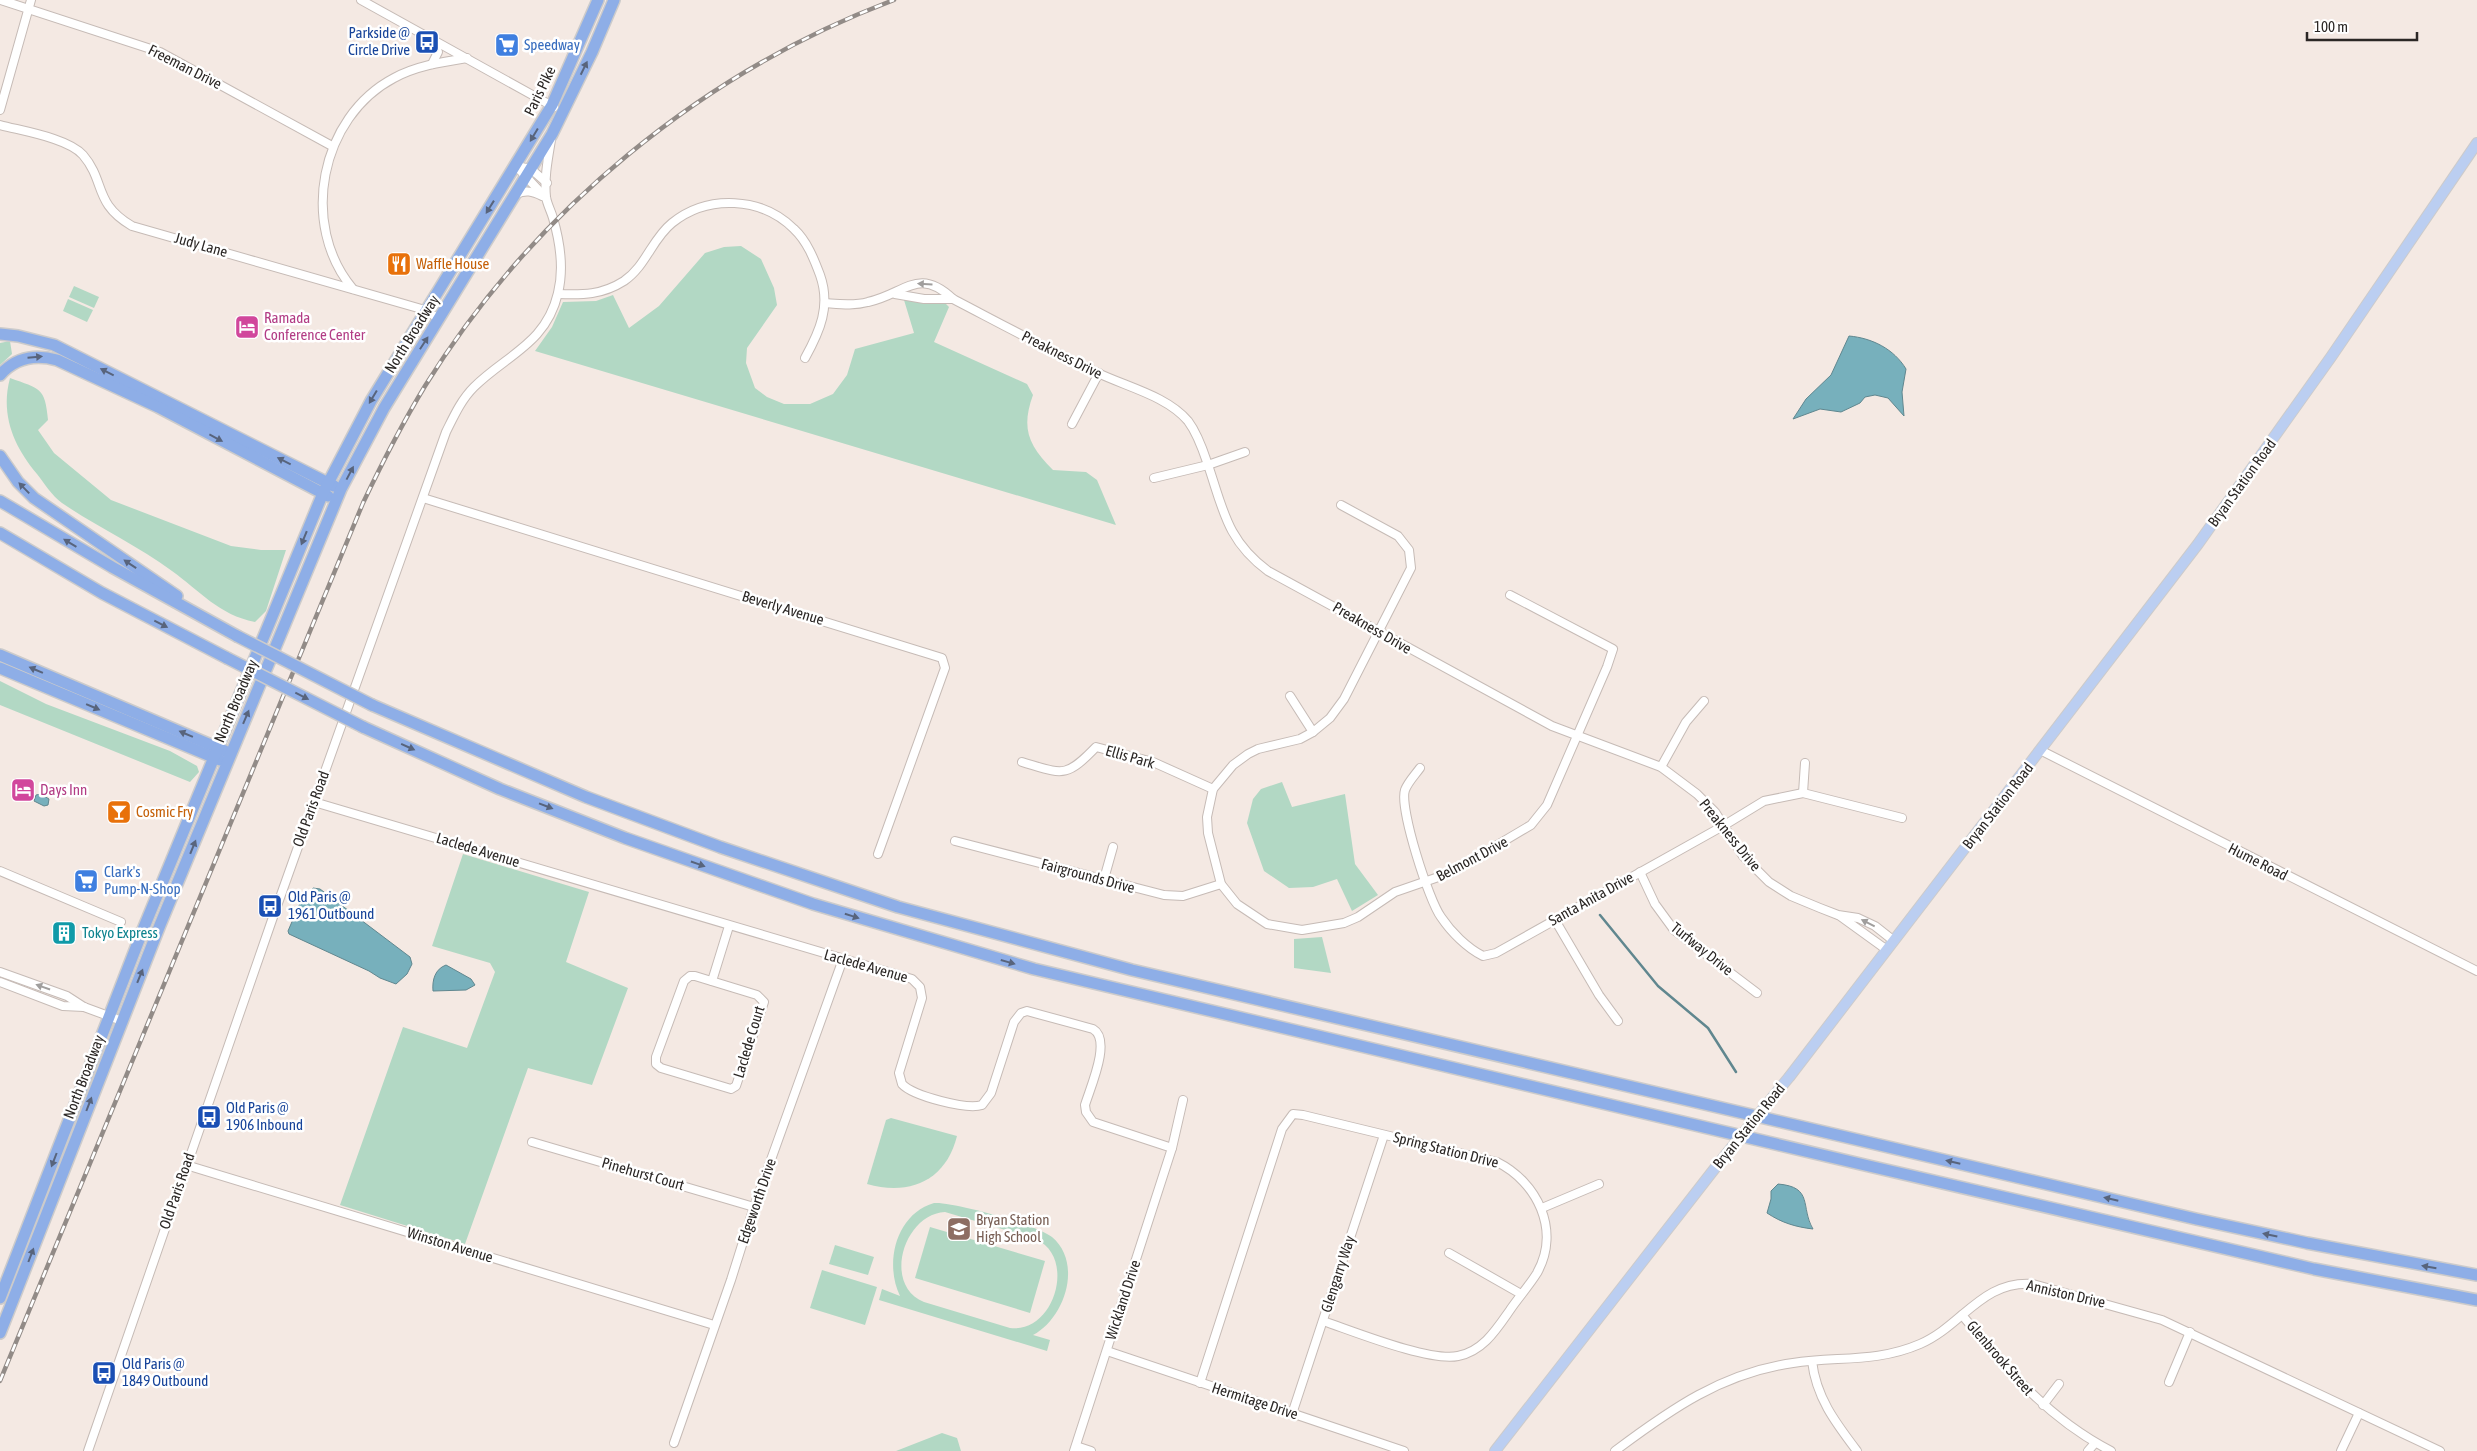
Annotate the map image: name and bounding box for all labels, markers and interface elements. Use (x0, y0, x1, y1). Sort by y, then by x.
scale bar (2307, 10, 2417, 42)
text: 100 m (2314, 18, 2348, 35)
place label: Parkside @ Circle Drive (348, 24, 410, 58)
bus stop icon: Parkside @ Circle Drive (414, 29, 440, 55)
supermarket icon: Speedway (494, 32, 520, 58)
place label: Speedway (524, 36, 580, 53)
street label: Freeman Drive (146, 41, 225, 92)
one-way arrow (580, 60, 589, 75)
street label: Paris Pike (520, 63, 559, 118)
one-way arrow (529, 129, 538, 142)
one-way arrow (485, 200, 495, 213)
street label: Judy Lane (173, 229, 230, 260)
restaurant icon: Waffle House (386, 251, 412, 277)
place label: Waffle House (416, 255, 490, 272)
one-way arrow (917, 279, 933, 287)
street label: North Broadway (381, 292, 442, 376)
place label: Ramada Conference Center (264, 309, 366, 343)
hotel icon: Ramada Conference Center (234, 314, 260, 340)
street label: Preakness Drive (1019, 327, 1105, 382)
one-way arrow (420, 336, 429, 349)
one-way arrow (28, 353, 44, 361)
one-way arrow (100, 368, 115, 376)
one-way arrow (369, 390, 378, 403)
one-way arrow (209, 434, 224, 442)
street label: Bryan Station Road (2204, 436, 2279, 530)
one-way arrow (277, 457, 291, 465)
one-way arrow (346, 465, 354, 480)
one-way arrow (18, 483, 30, 495)
one-way arrow (300, 531, 308, 546)
one-way arrow (63, 538, 77, 547)
one-way arrow (123, 559, 137, 569)
street label: Beverly Avenue (740, 587, 826, 628)
street label: Preakness Drive (1330, 598, 1415, 657)
one-way arrow (154, 620, 168, 628)
street label: North Broadway (210, 657, 261, 745)
one-way arrow (29, 666, 44, 674)
one-way arrow (294, 692, 309, 700)
one-way arrow (86, 704, 100, 712)
one-way arrow (242, 710, 250, 725)
one-way arrow (179, 730, 193, 738)
street label: Ellis Park (1104, 741, 1157, 772)
one-way arrow (401, 744, 415, 752)
street label: Bryan Station Road (1959, 759, 2036, 852)
street label: Old Paris Road (289, 769, 332, 849)
hotel icon: Days Inn (10, 777, 36, 803)
place label: Days Inn (40, 781, 87, 798)
street label: Preakness Drive (1696, 795, 1765, 874)
bar icon: Cosmic Fry (106, 799, 132, 825)
one-way arrow (539, 802, 554, 810)
place label: Cosmic Fry (136, 803, 193, 820)
street label: Laclede Avenue (434, 829, 522, 870)
street label: Belmont Drive (1433, 833, 1511, 884)
one-way arrow (189, 839, 197, 854)
street label: Hume Road (2226, 839, 2291, 884)
street label: Fairgrounds Drive (1039, 855, 1137, 896)
one-way arrow (691, 860, 706, 868)
place label: Clark's Pump-N-Shop (104, 863, 181, 897)
supermarket icon: Clark's Pump-N-Shop (73, 868, 99, 894)
street label: Santa Anita Drive (1545, 868, 1636, 929)
place label: Old Paris @ 1961 Outbound (288, 888, 374, 922)
bus stop icon: Old Paris @ 1961 Outbound (257, 893, 283, 919)
one-way arrow (844, 913, 859, 921)
one-way arrow (1861, 918, 1875, 926)
street label: Turfway Drive (1668, 919, 1737, 979)
building icon: Tokyo Express (51, 920, 77, 946)
place label: Tokyo Express (82, 924, 158, 941)
street label: Laclede Avenue (822, 945, 910, 986)
one-way arrow (1000, 958, 1015, 966)
one-way arrow (136, 968, 144, 983)
one-way arrow (35, 983, 50, 991)
street label: Laclede Court (730, 1004, 768, 1080)
street label: North Broadway (60, 1032, 107, 1121)
street label: Bryan Station Road (1709, 1080, 1788, 1172)
one-way arrow (86, 1097, 94, 1111)
place label: Old Paris @ 1906 Inbound (226, 1099, 303, 1133)
bus stop icon: Old Paris @ 1906 Inbound (196, 1104, 222, 1130)
street label: Spring Station Drive (1392, 1128, 1501, 1171)
street label: Old Paris Road (156, 1150, 198, 1231)
one-way arrow (49, 1152, 57, 1167)
street label: Pinehurst Court (600, 1154, 686, 1193)
street label: Edgeworth Drive (734, 1156, 779, 1246)
one-way arrow (1946, 1158, 1961, 1166)
one-way arrow (2104, 1195, 2119, 1203)
place label: Bryan Station High School (976, 1211, 1050, 1245)
school or university icon: Bryan Station High School (946, 1216, 972, 1242)
street label: Winston Avenue (405, 1223, 495, 1266)
one-way arrow (2262, 1231, 2277, 1239)
street label: Glengarry Way (1317, 1233, 1358, 1314)
one-way arrow (27, 1248, 35, 1262)
street label: Wickland Drive (1102, 1258, 1143, 1342)
one-way arrow (2421, 1262, 2437, 1270)
street label: Anniston Drive (2025, 1276, 2107, 1311)
street label: Glenbrook Street (1963, 1317, 2037, 1398)
place label: Old Paris @ 1849 Outbound (122, 1355, 208, 1389)
bus stop icon: Old Paris @ 1849 Outbound (91, 1360, 117, 1386)
street label: Hermitage Drive (1210, 1379, 1301, 1423)

